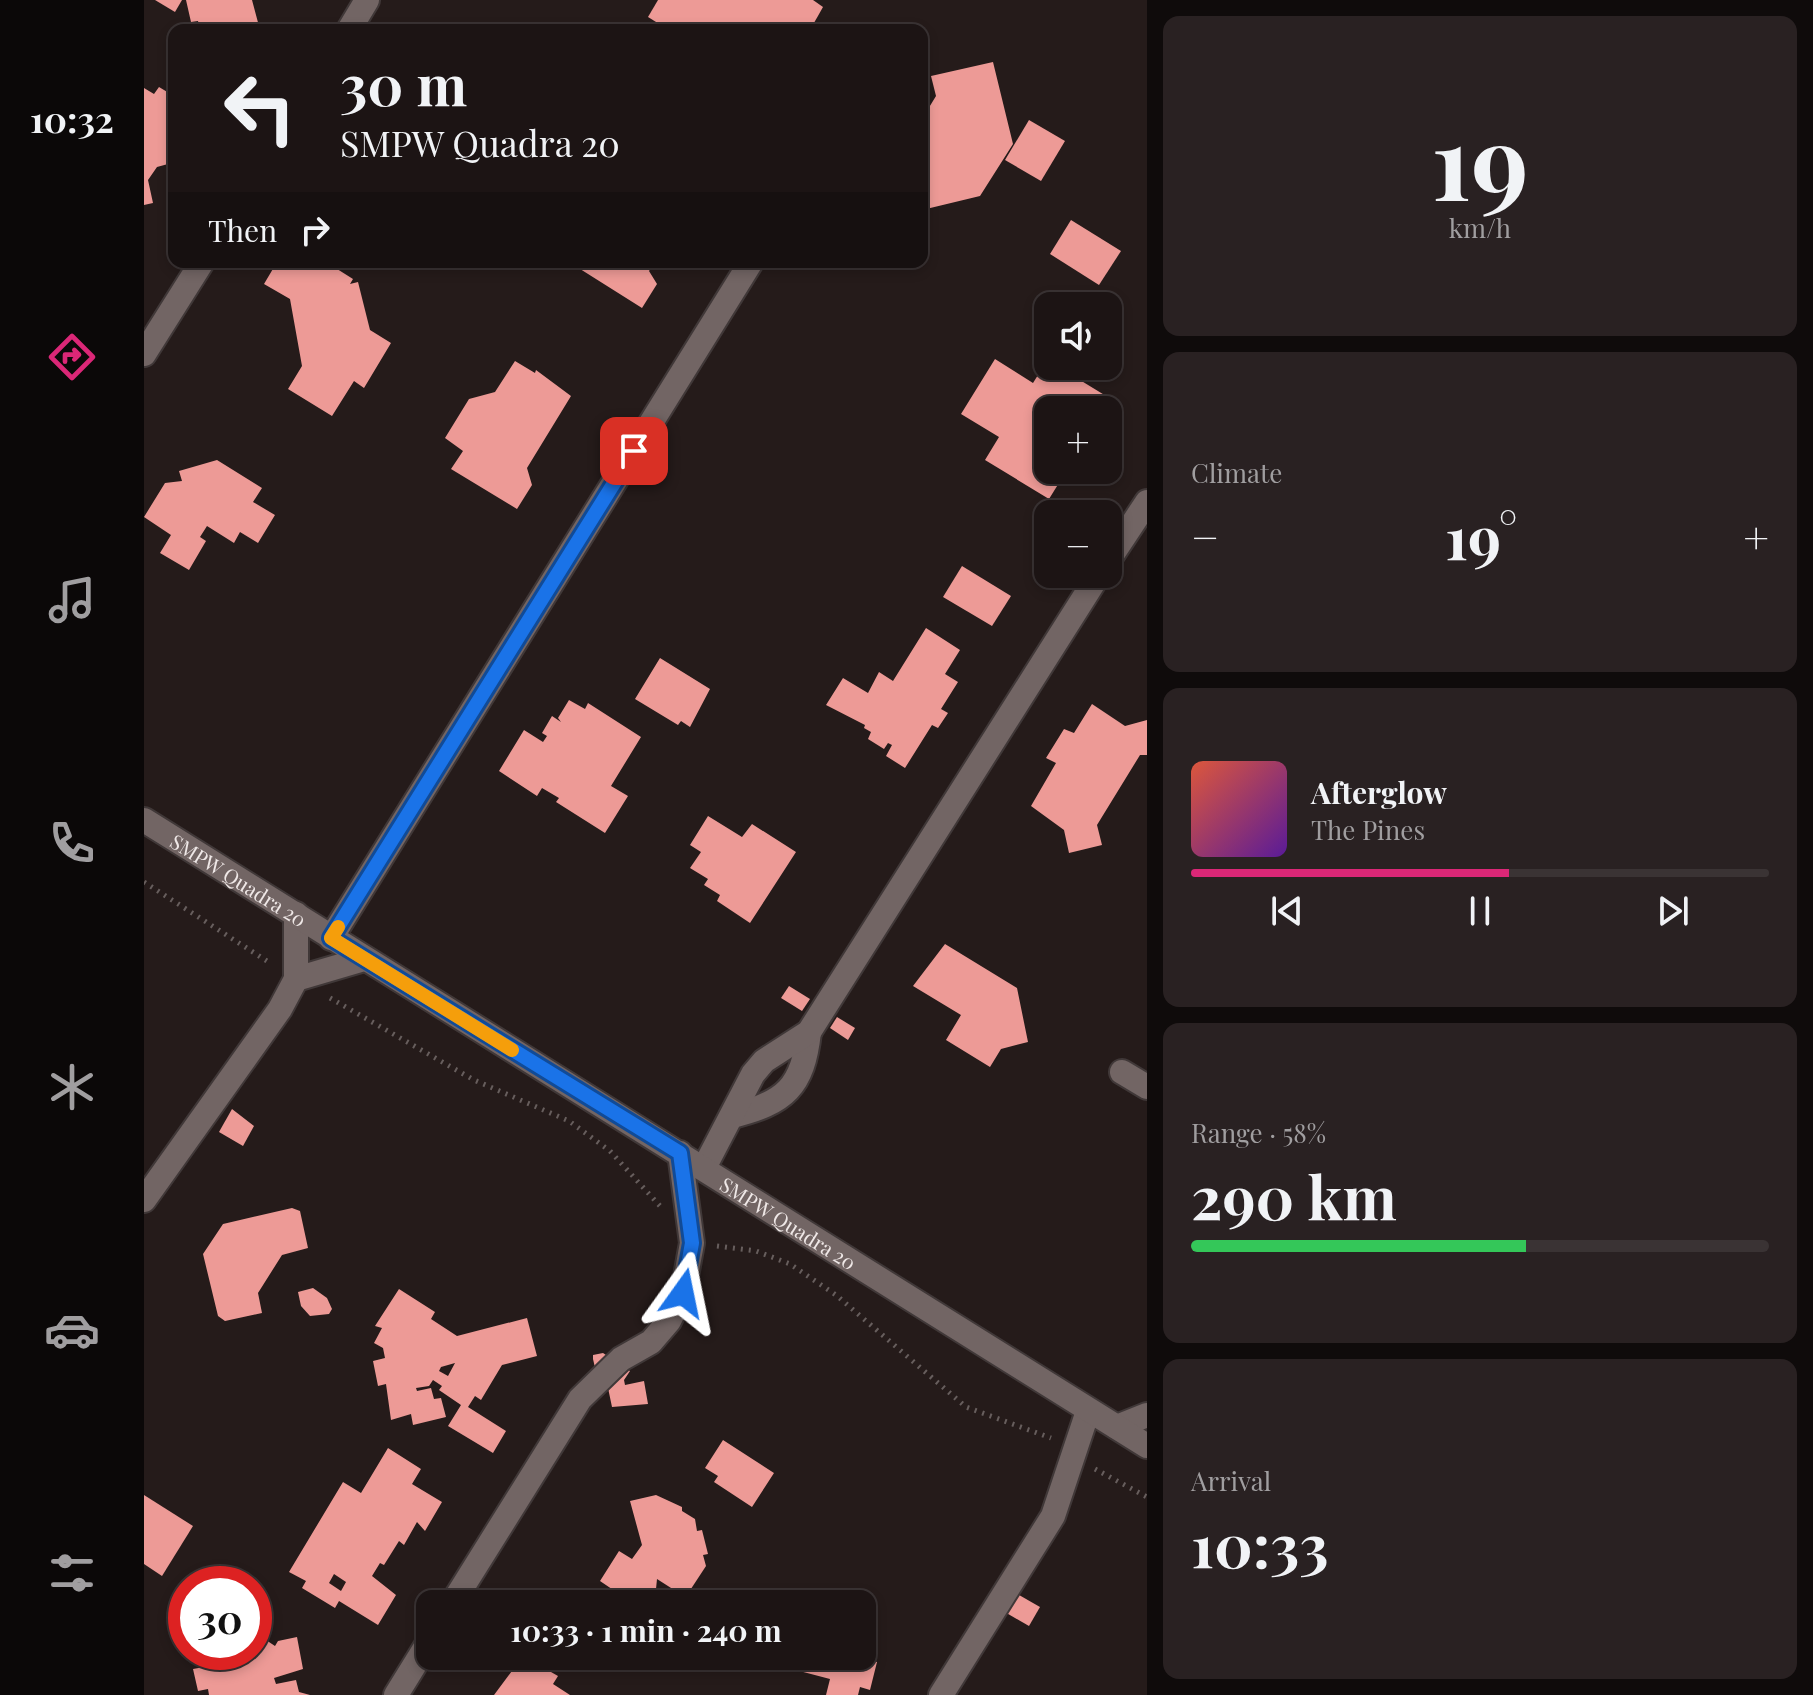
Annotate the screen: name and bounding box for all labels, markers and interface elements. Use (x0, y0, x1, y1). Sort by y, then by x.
text: 30 m (340, 46, 467, 121)
icon: left (208, 56, 312, 160)
text: 19 (1431, 88, 1529, 227)
text: 10:32 (30, 94, 114, 142)
text: SMPW Quadra 20 (340, 118, 620, 166)
icon: right (293, 208, 337, 252)
text: Then (208, 210, 277, 250)
text: km/h (1449, 210, 1511, 245)
map controls (1034, 292, 1122, 588)
button: sound (1034, 292, 1122, 380)
icon: directions (44, 329, 100, 385)
button: + (1034, 396, 1122, 484)
pin (600, 417, 668, 485)
icon: arrive (612, 429, 656, 473)
text: Climate (1191, 455, 1282, 490)
text: 19° (1445, 495, 1518, 575)
button: − (1034, 500, 1122, 588)
text: − (1191, 506, 1219, 565)
text: + (1743, 506, 1769, 565)
icon: music (44, 572, 100, 628)
text: Afterglow (1311, 772, 1447, 812)
text: The Pines (1311, 812, 1425, 847)
icon: phone (44, 815, 100, 871)
street label: SMPW Quadra 20 (166, 827, 312, 932)
icon: previous (1265, 889, 1309, 933)
icon: pause (1458, 889, 1502, 933)
icon: next (1651, 889, 1695, 933)
icon: climate (44, 1059, 100, 1115)
text: Range · 58% (1191, 1115, 1326, 1150)
text: 290 km (1191, 1155, 1397, 1235)
street label: SMPW Quadra 20 (716, 1170, 862, 1275)
position arrow (641, 1251, 725, 1335)
icon: car (44, 1302, 100, 1358)
text: Arrival (1191, 1463, 1271, 1498)
text: 10:33 (1191, 1503, 1329, 1583)
icon: filters (44, 1545, 100, 1601)
speed limit sign: 30 (168, 1566, 272, 1670)
text: 10:33 · 1 min · 240 m (510, 1610, 782, 1650)

